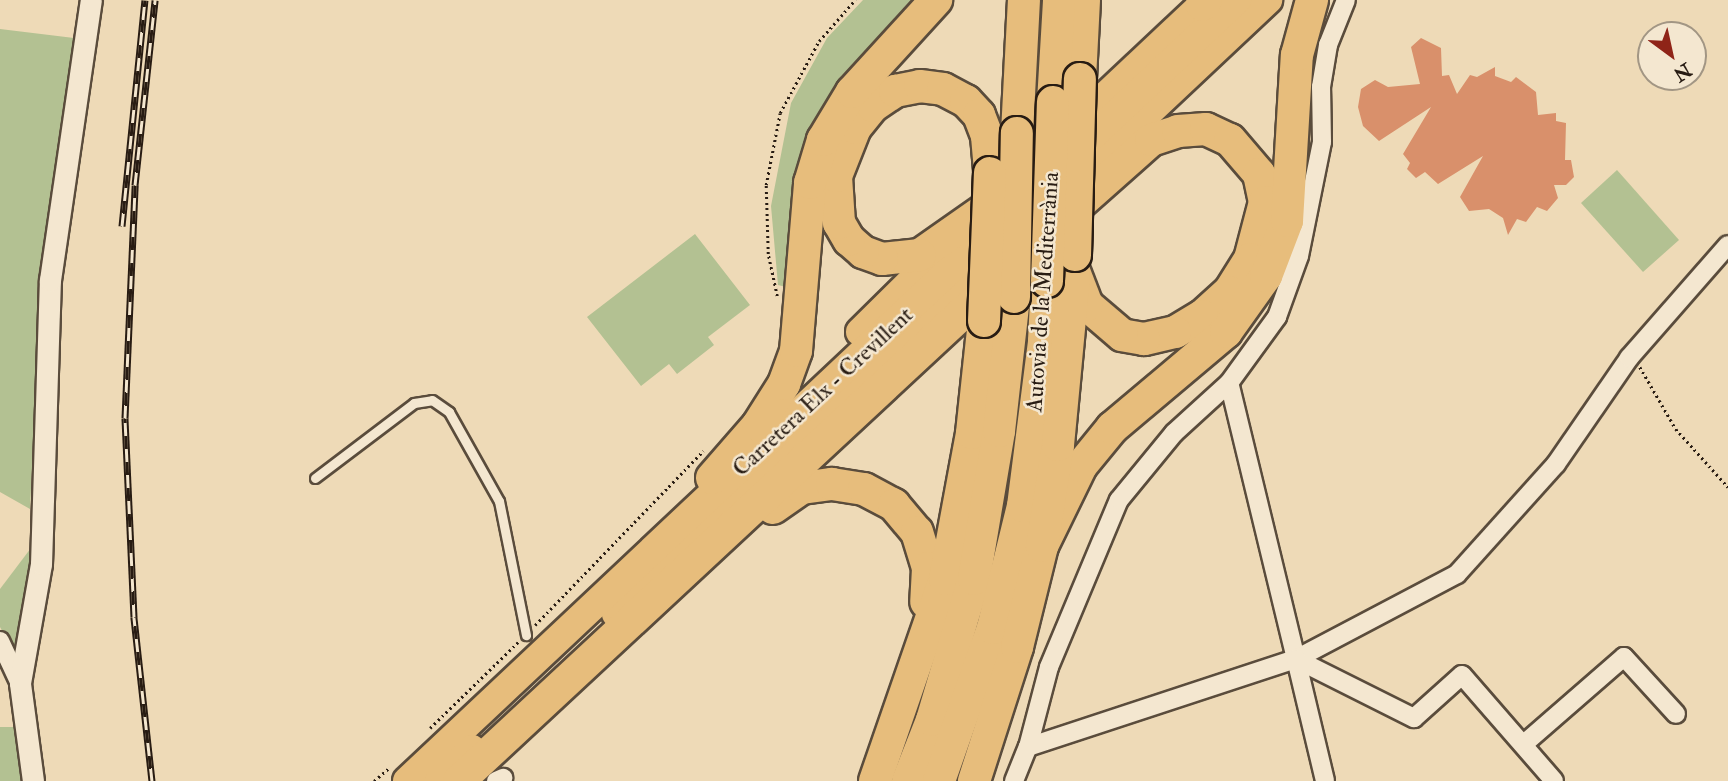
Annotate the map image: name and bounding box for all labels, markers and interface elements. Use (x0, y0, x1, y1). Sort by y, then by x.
north arrow (1637, 21, 1707, 91)
text: N (1669, 57, 1696, 87)
street label: Autovia de la Mediterrània (1021, 171, 1065, 413)
street label: Carretera Elx - Crevillent (727, 301, 919, 483)

